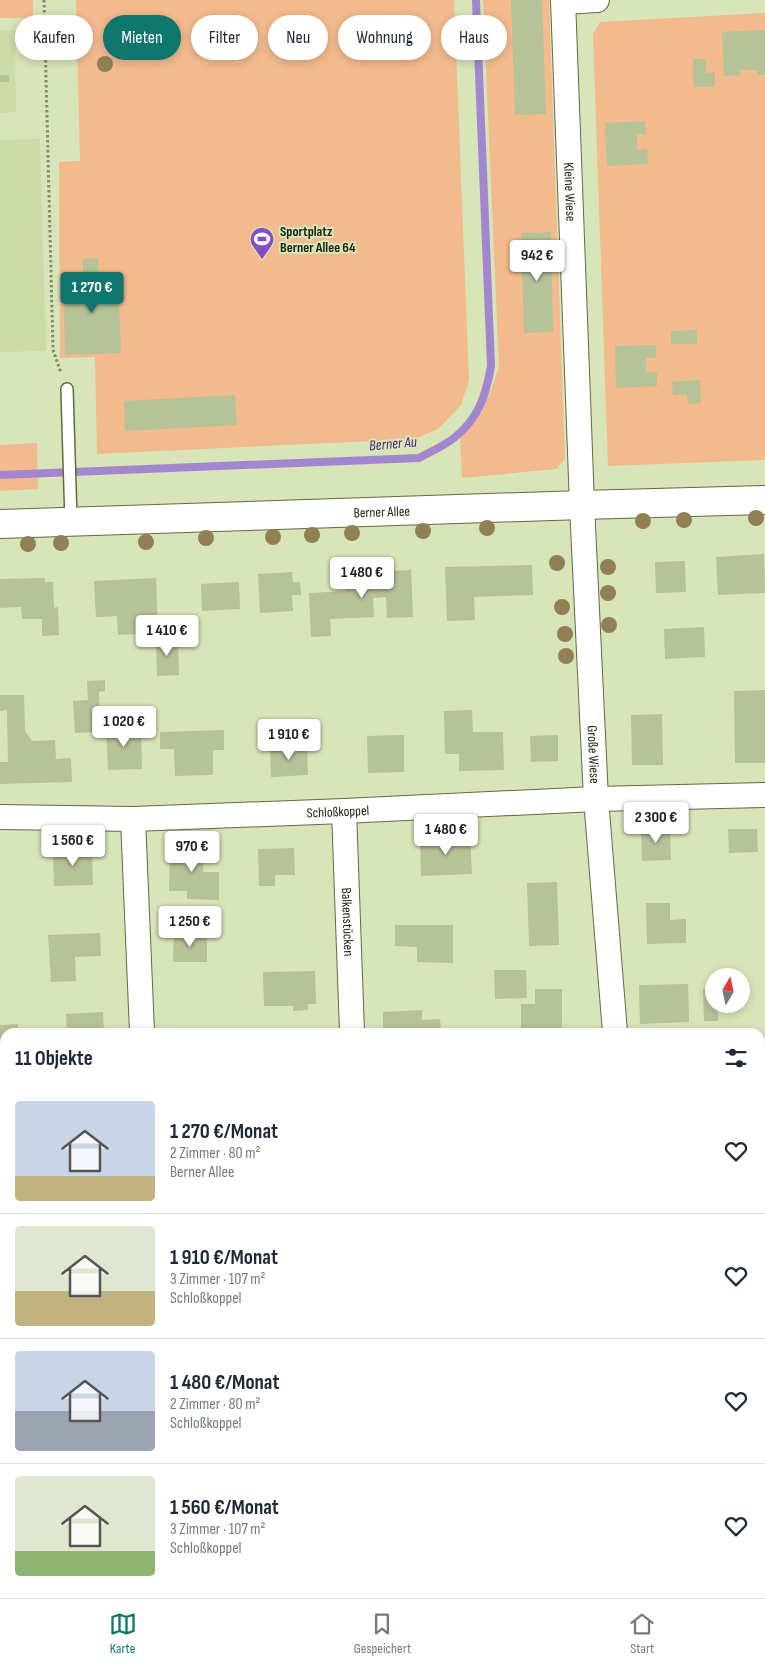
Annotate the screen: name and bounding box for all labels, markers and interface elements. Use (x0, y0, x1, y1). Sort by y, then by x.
chip: Kaufen (15, 15, 93, 60)
chip: Mieten (103, 15, 181, 60)
chip: Filter (191, 15, 258, 60)
chip: Neu (268, 15, 328, 60)
chip: Wohnung (338, 15, 431, 60)
chip: Haus (441, 15, 507, 60)
street label: Kleine Wiese (561, 162, 580, 222)
place label: Sportplatz Berner Allee 64 (280, 223, 356, 256)
sports icon: Sportplatz Berner Allee 64 (249, 226, 275, 260)
pin: 942 € (502, 240, 572, 282)
text: 942 € (521, 246, 553, 265)
pin: 1 270 € (46, 272, 138, 314)
text: 1 270 € (72, 278, 113, 297)
water label: Berner Au (368, 432, 418, 456)
street label: Berner Allee (353, 502, 410, 521)
pin: 1 480 € (316, 556, 408, 599)
text: 1 480 € (341, 563, 383, 582)
pin: 1 410 € (121, 614, 213, 657)
text: 1 410 € (147, 621, 187, 640)
pin: 1 020 € (78, 706, 170, 748)
text: 1 020 € (103, 712, 145, 731)
pin: 1 910 € (243, 718, 335, 761)
text: 1 910 € (269, 725, 309, 744)
street label: Große Wiese (584, 725, 604, 784)
street label: Schloßkoppel (306, 801, 370, 821)
pin: 2 300 € (610, 802, 702, 844)
text: 2 300 € (635, 808, 677, 827)
pin: 1 480 € (400, 814, 492, 856)
text: 1 480 € (425, 820, 467, 839)
pin: 1 560 € (27, 824, 119, 867)
pin: 970 € (157, 830, 227, 873)
text: 1 560 € (52, 831, 94, 850)
text: 970 € (176, 837, 208, 856)
street label: Balkenstücken (338, 887, 358, 957)
pin: 1 250 € (144, 906, 236, 948)
text: 1 250 € (169, 912, 211, 931)
north arrow (705, 968, 750, 1012)
map controls (705, 968, 750, 1013)
icon: filters (722, 1044, 750, 1072)
text: 11 Objekte (15, 1046, 93, 1071)
text: 1 270 €/Monat (170, 1119, 278, 1144)
icon: home (55, 1121, 115, 1181)
icon: heart (722, 1137, 750, 1165)
text: 2 Zimmer · 80 m² (170, 1144, 261, 1163)
text: Berner Allee (170, 1163, 234, 1182)
text: 1 910 €/Monat (170, 1245, 278, 1270)
icon: home (55, 1246, 115, 1306)
icon: heart (722, 1262, 750, 1290)
text: 3 Zimmer · 107 m² (170, 1270, 266, 1289)
text: Schloßkoppel (170, 1289, 242, 1308)
text: 1 480 €/Monat (170, 1370, 279, 1395)
icon: home (55, 1371, 115, 1431)
icon: heart (722, 1387, 750, 1415)
text: 2 Zimmer · 80 m² (170, 1395, 261, 1414)
text: Schloßkoppel (170, 1414, 242, 1433)
text: 1 560 €/Monat (170, 1495, 279, 1520)
icon: home (55, 1496, 115, 1556)
icon: heart (722, 1512, 750, 1540)
text: 3 Zimmer · 107 m² (170, 1520, 266, 1539)
text: Schloßkoppel (170, 1539, 242, 1558)
tab: Karte (109, 1610, 137, 1657)
tab: Gespeichert (354, 1610, 411, 1657)
tab: Start (628, 1610, 656, 1657)

